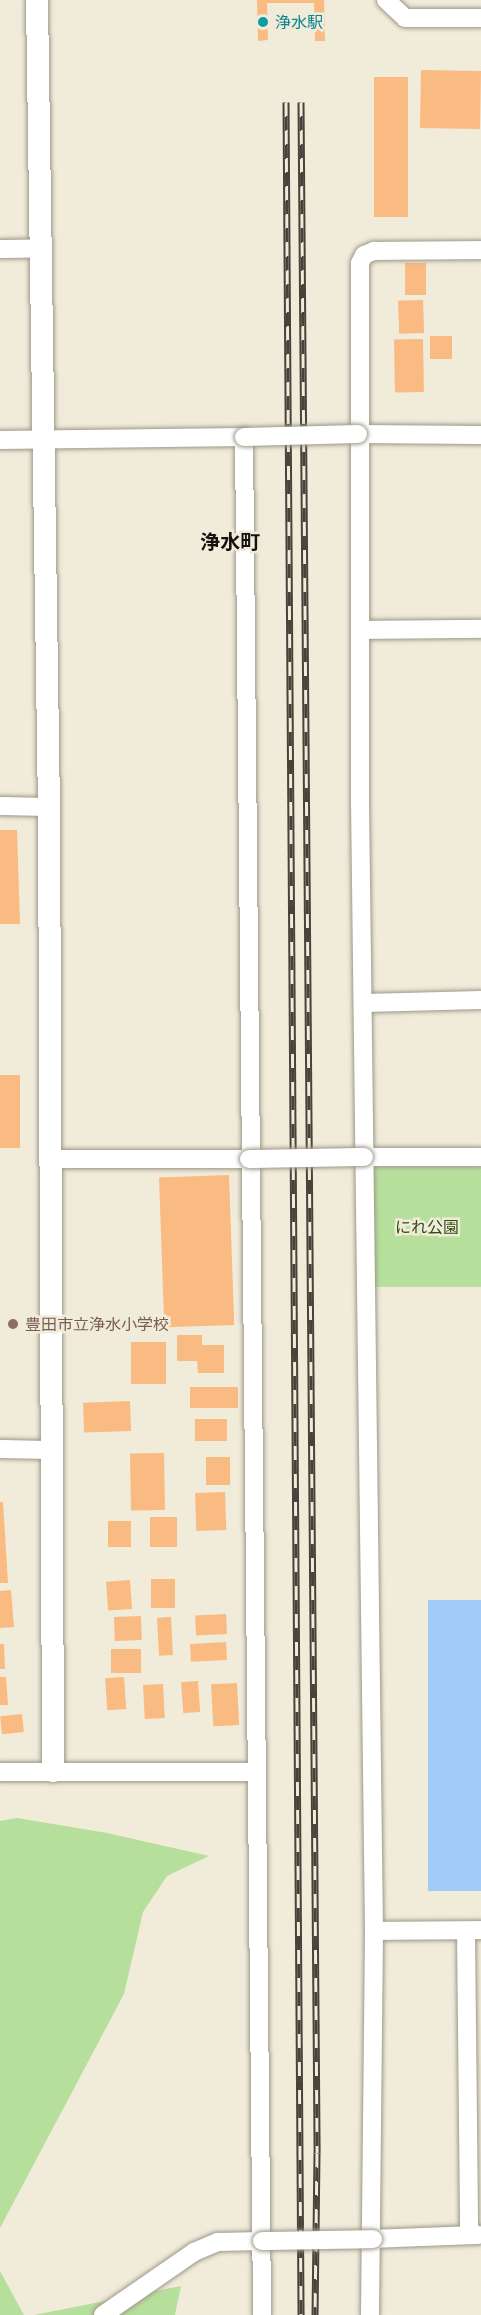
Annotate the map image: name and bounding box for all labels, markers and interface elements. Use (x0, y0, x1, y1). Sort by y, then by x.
place label: 浄水駅 (275, 12, 323, 32)
marker: 浄水駅 (256, 15, 270, 29)
district label: 浄水町 (200, 530, 260, 554)
park label: にれ公園 (395, 1217, 459, 1237)
place label: 豊田市立浄水小学校 (25, 1314, 169, 1334)
marker: 豊田市立浄水小学校 (6, 1317, 20, 1331)

